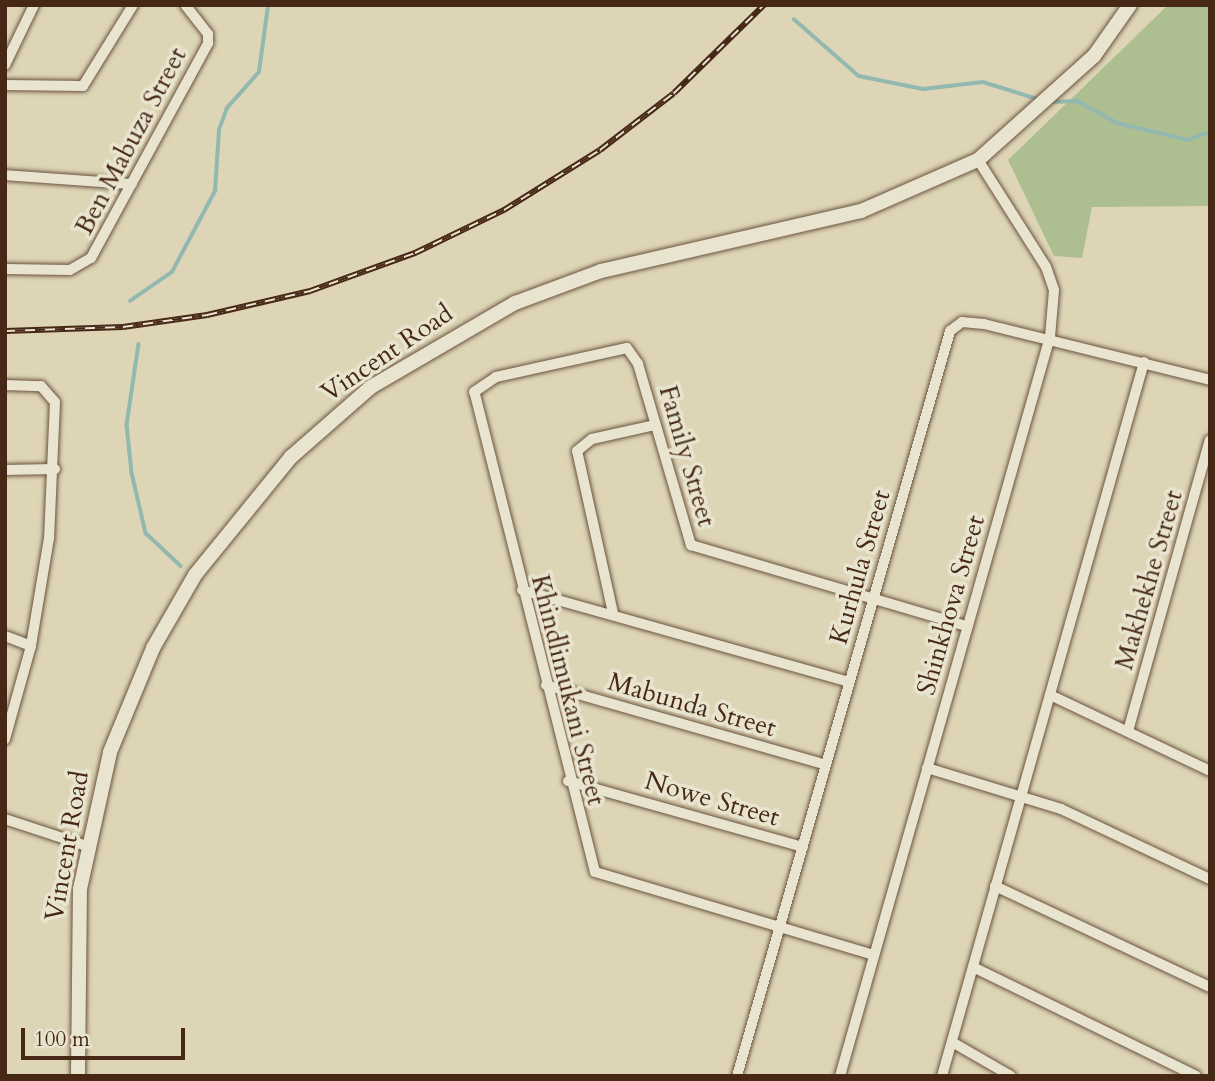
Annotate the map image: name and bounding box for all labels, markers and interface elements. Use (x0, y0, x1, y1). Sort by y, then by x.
street label: Ben Mabuza Street (69, 42, 193, 240)
street label: Vincent Road (315, 298, 459, 408)
street label: Family Street (652, 382, 722, 530)
street label: Kurhula Street (823, 486, 897, 648)
street label: Makhekhe Street (1108, 487, 1190, 673)
street label: Shinkhova Street (910, 512, 992, 698)
street label: Khindlimukani Street (524, 571, 612, 809)
street label: Mabunda Street (604, 666, 780, 744)
street label: Nowe Street (641, 765, 783, 833)
street label: Vincent Road (38, 768, 96, 924)
scale bar (24, 1014, 189, 1058)
text: 100 m (34, 1025, 90, 1054)

